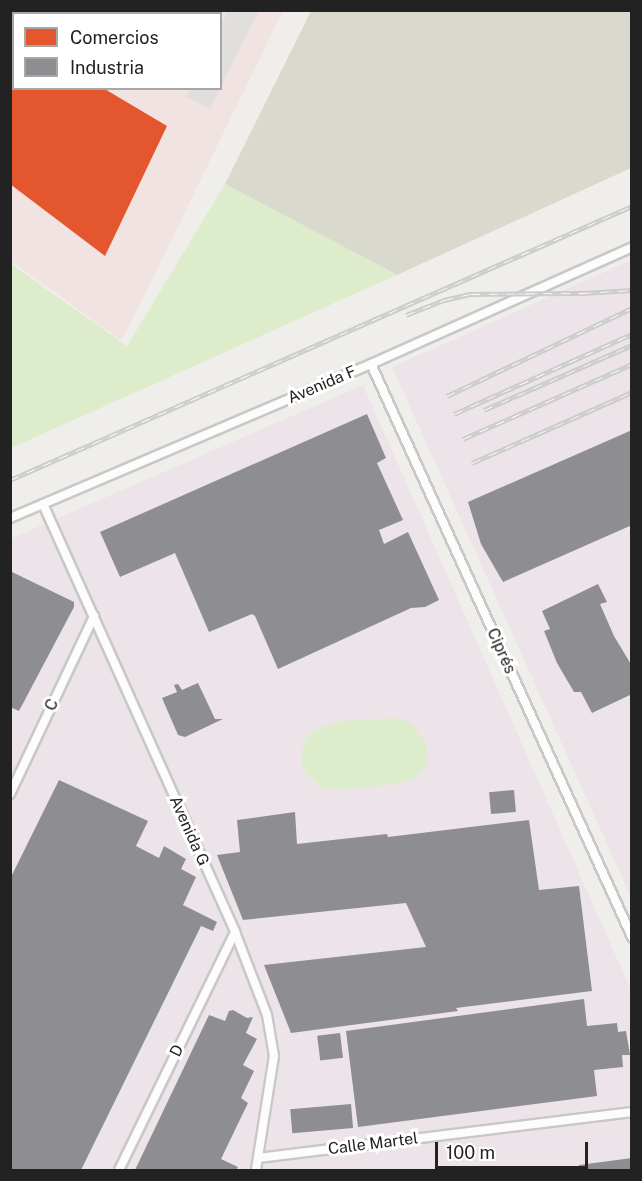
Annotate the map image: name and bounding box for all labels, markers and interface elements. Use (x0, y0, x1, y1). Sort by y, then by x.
legend (12, 12, 222, 90)
text: Comercios (70, 27, 159, 48)
text: Industria (70, 57, 144, 78)
street label: Avenida F (285, 362, 359, 408)
street label: Ciprés (483, 625, 519, 677)
street label: C (41, 696, 63, 714)
street label: Avenida G (165, 793, 213, 869)
street label: D (166, 1042, 188, 1060)
street label: Calle Martel (327, 1129, 419, 1159)
scale bar (438, 1130, 591, 1168)
text: 100 m (446, 1142, 495, 1163)

